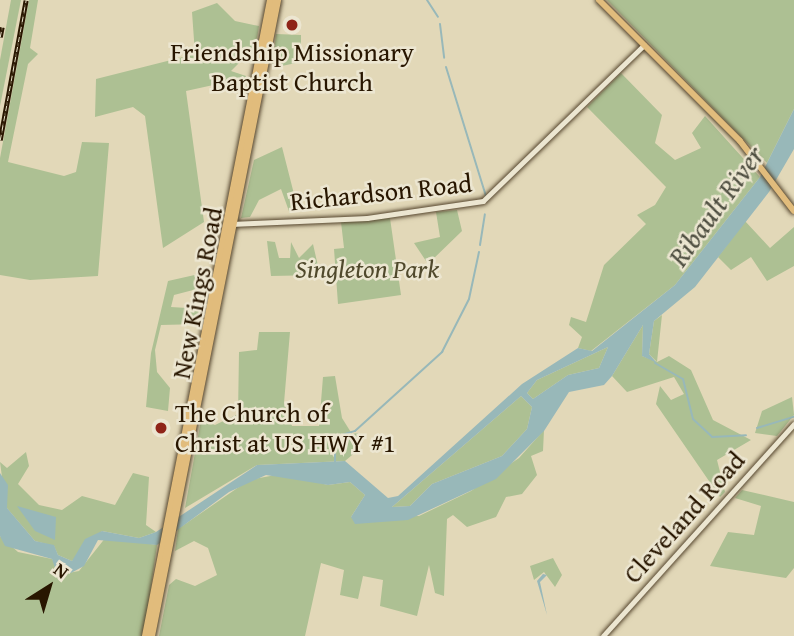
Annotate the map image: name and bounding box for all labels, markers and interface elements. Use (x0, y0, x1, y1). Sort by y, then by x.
marker: Friendship Missionary Baptist Church (284, 17, 300, 33)
place label: Friendship Missionary Baptist Church (170, 36, 414, 98)
water label: Ribault River (661, 139, 771, 273)
street label: Richardson Road (288, 167, 474, 217)
street label: New Kings Road (165, 205, 229, 381)
park label: Singleton Park (295, 253, 439, 285)
place label: The Church of Christ at US HWY #1 (175, 397, 395, 458)
marker: The Church of Christ at US HWY #1 (153, 420, 169, 436)
street label: Cleveland Road (617, 445, 751, 589)
north arrow (14, 552, 84, 622)
text: N (48, 555, 75, 585)

